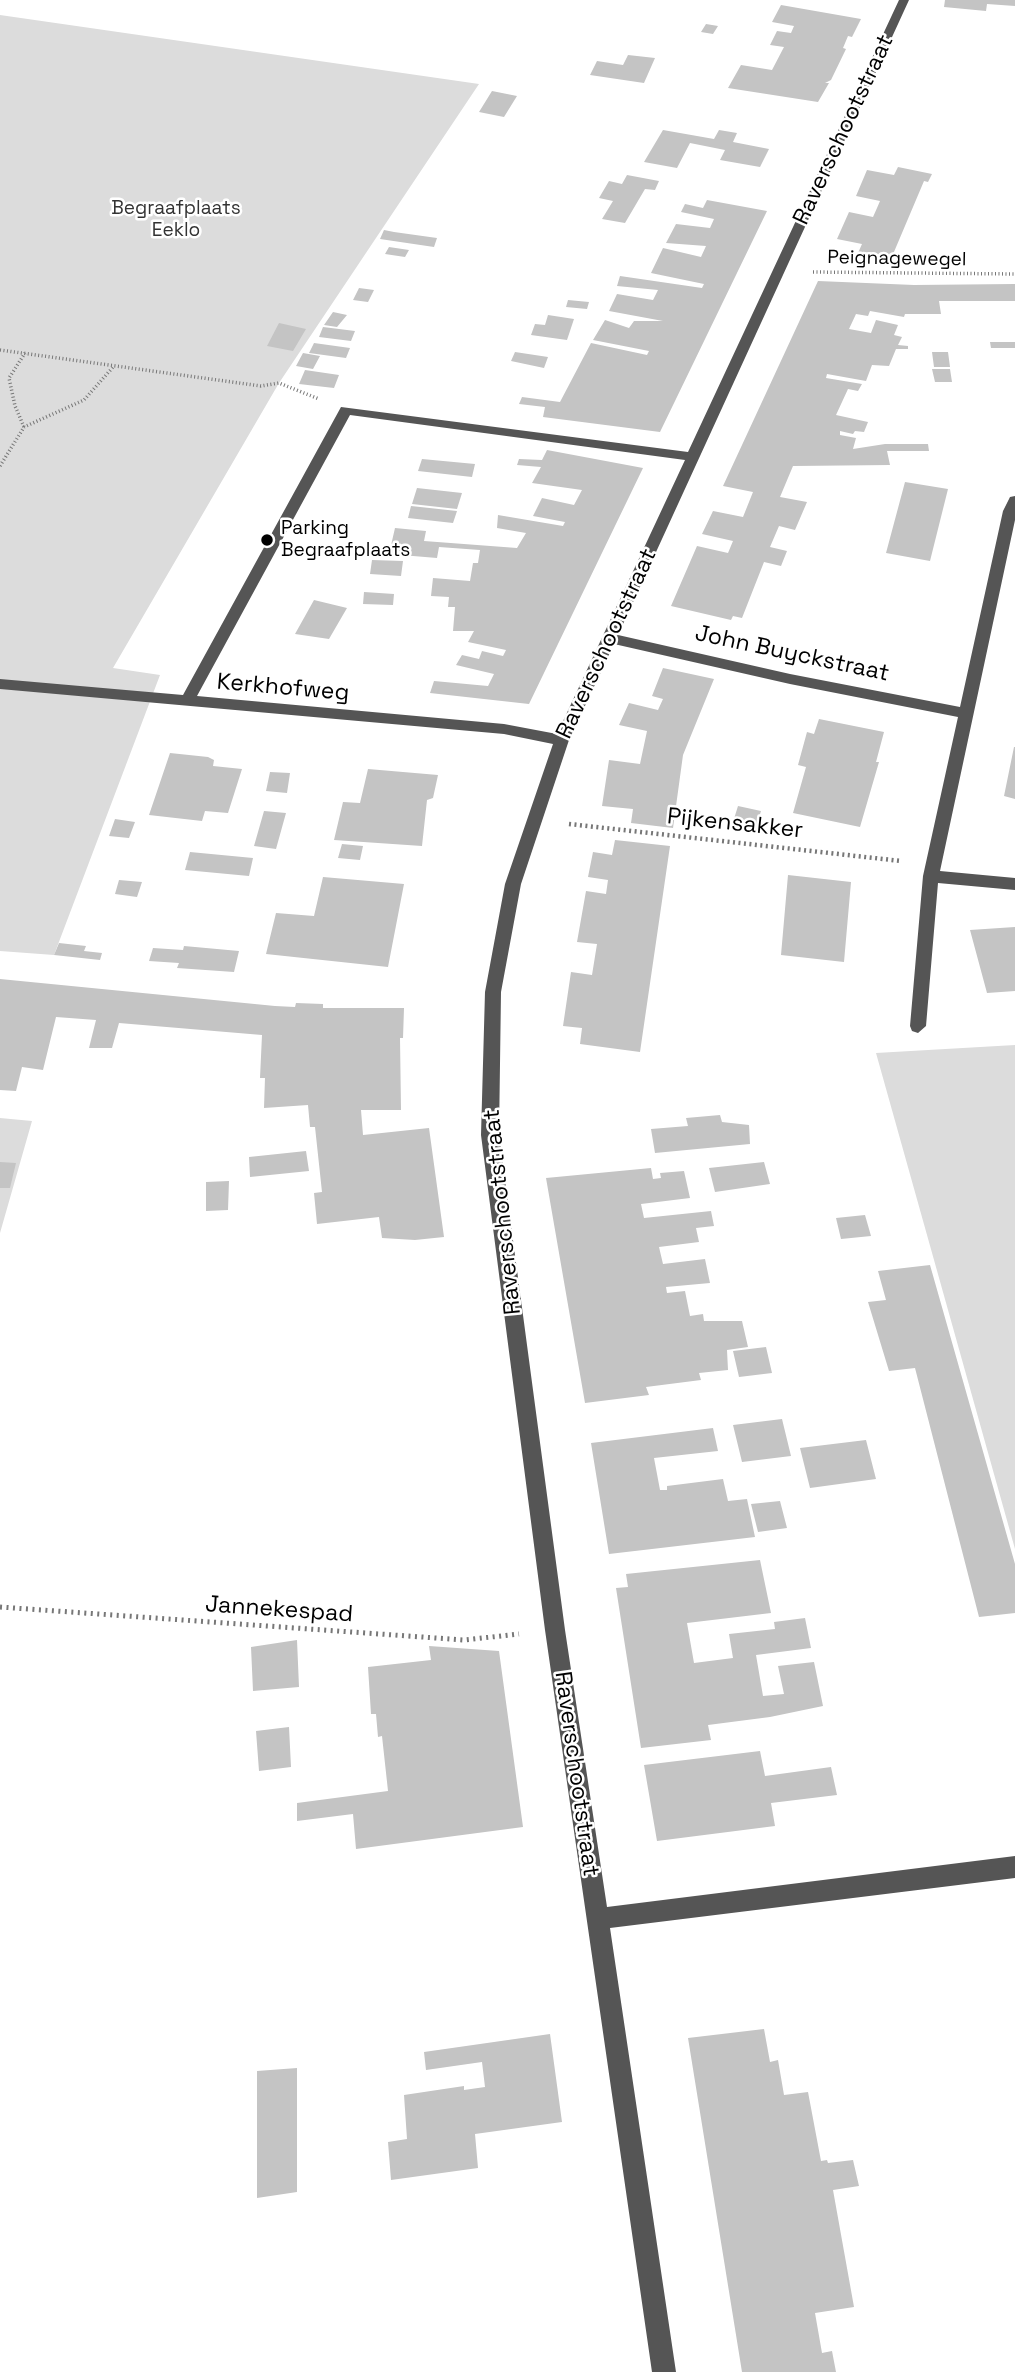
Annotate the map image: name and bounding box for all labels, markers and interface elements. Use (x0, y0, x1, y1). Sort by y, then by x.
street label: Raverschootstraat (788, 31, 900, 229)
park label: Begraafplaats Eeklo (111, 198, 241, 242)
street label: Peignagewegel (827, 246, 967, 272)
place label: Parking Begraafplaats (281, 518, 410, 562)
marker: Parking Begraafplaats (259, 532, 275, 548)
street label: Raverschootstraat (551, 545, 663, 743)
street label: John Buyckstraat (692, 620, 892, 688)
street label: Kerkhofweg (216, 668, 350, 708)
street label: Pijkensakker (666, 803, 804, 845)
street label: Raverschootstraat (478, 1108, 528, 1316)
street label: Jannekespad (204, 1591, 354, 1629)
street label: Raverschootstraat (548, 1670, 604, 1878)

